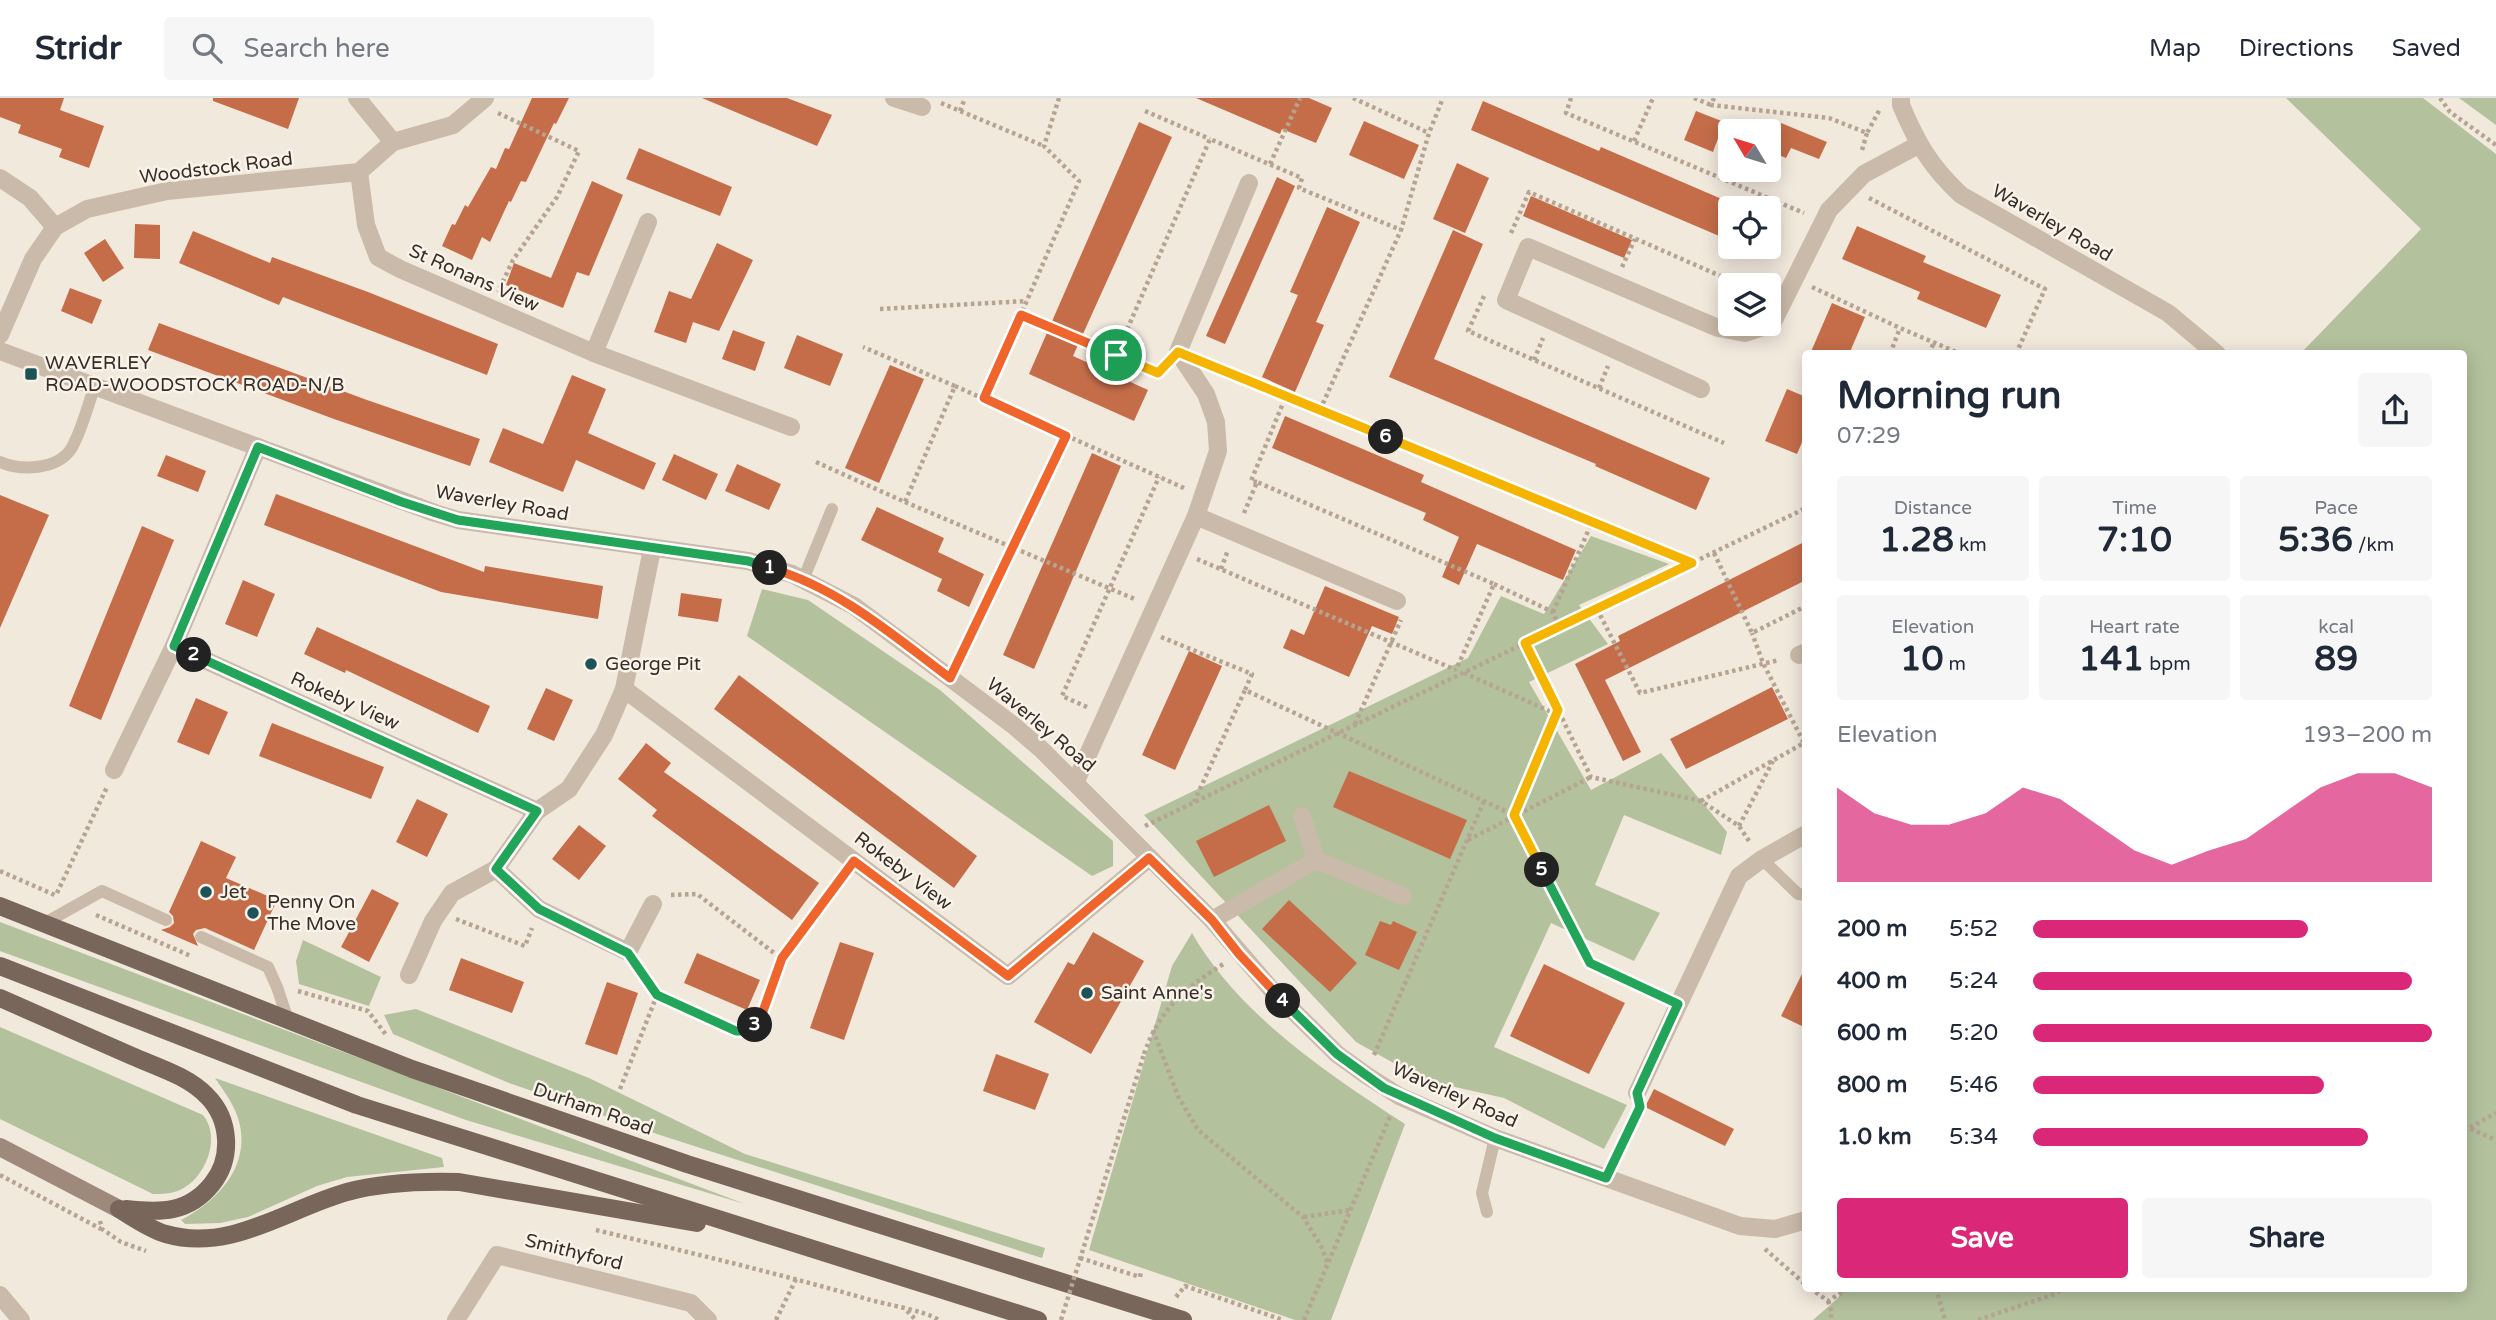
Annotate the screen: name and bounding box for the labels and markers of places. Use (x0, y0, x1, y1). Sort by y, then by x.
pin (1086, 325, 1146, 385)
place label: WAVERLEY ROAD-WOODSTOCK ROAD-N/B (45, 352, 344, 396)
marker: WAVERLEY ROAD-WOODSTOCK ROAD-N/B (23, 366, 39, 382)
pin: 6 (1368, 420, 1404, 454)
pin: 1 (752, 550, 788, 586)
pin: 2 (176, 638, 212, 672)
place label: George Pit (605, 653, 701, 675)
marker: George Pit (583, 656, 599, 672)
pin: 5 (1524, 852, 1560, 888)
place label: Jet (220, 881, 247, 903)
marker: Jet (198, 884, 214, 900)
place label: Penny On The Move (267, 891, 356, 935)
marker: Penny On The Move (245, 905, 261, 921)
place label: Saint Anne's (1101, 982, 1213, 1004)
pin: 4 (1266, 984, 1300, 1018)
marker: Saint Anne's (1079, 985, 1095, 1001)
pin: 3 (738, 1007, 772, 1042)

